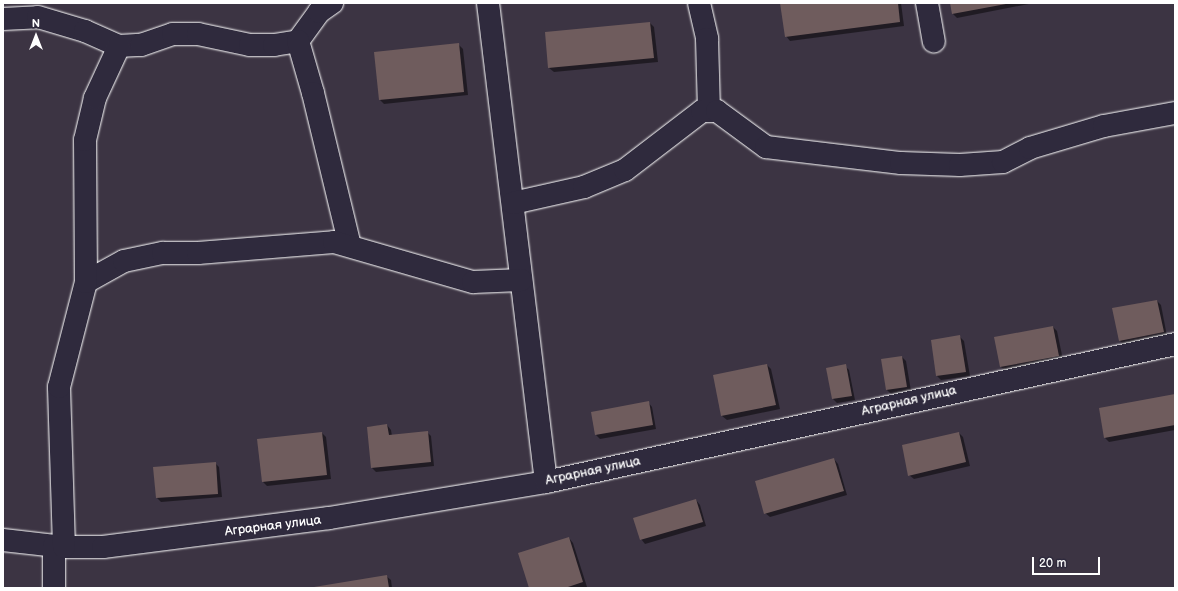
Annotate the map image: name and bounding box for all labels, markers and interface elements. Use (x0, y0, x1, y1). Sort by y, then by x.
north arrow (16, 16, 56, 56)
text: N (32, 17, 40, 30)
street label: Аграрная улица (860, 382, 958, 420)
street label: Аграрная улица (544, 453, 642, 489)
street label: Аграрная улица (224, 512, 322, 540)
scale bar (1034, 549, 1102, 575)
text: 20 m (1039, 556, 1066, 571)

